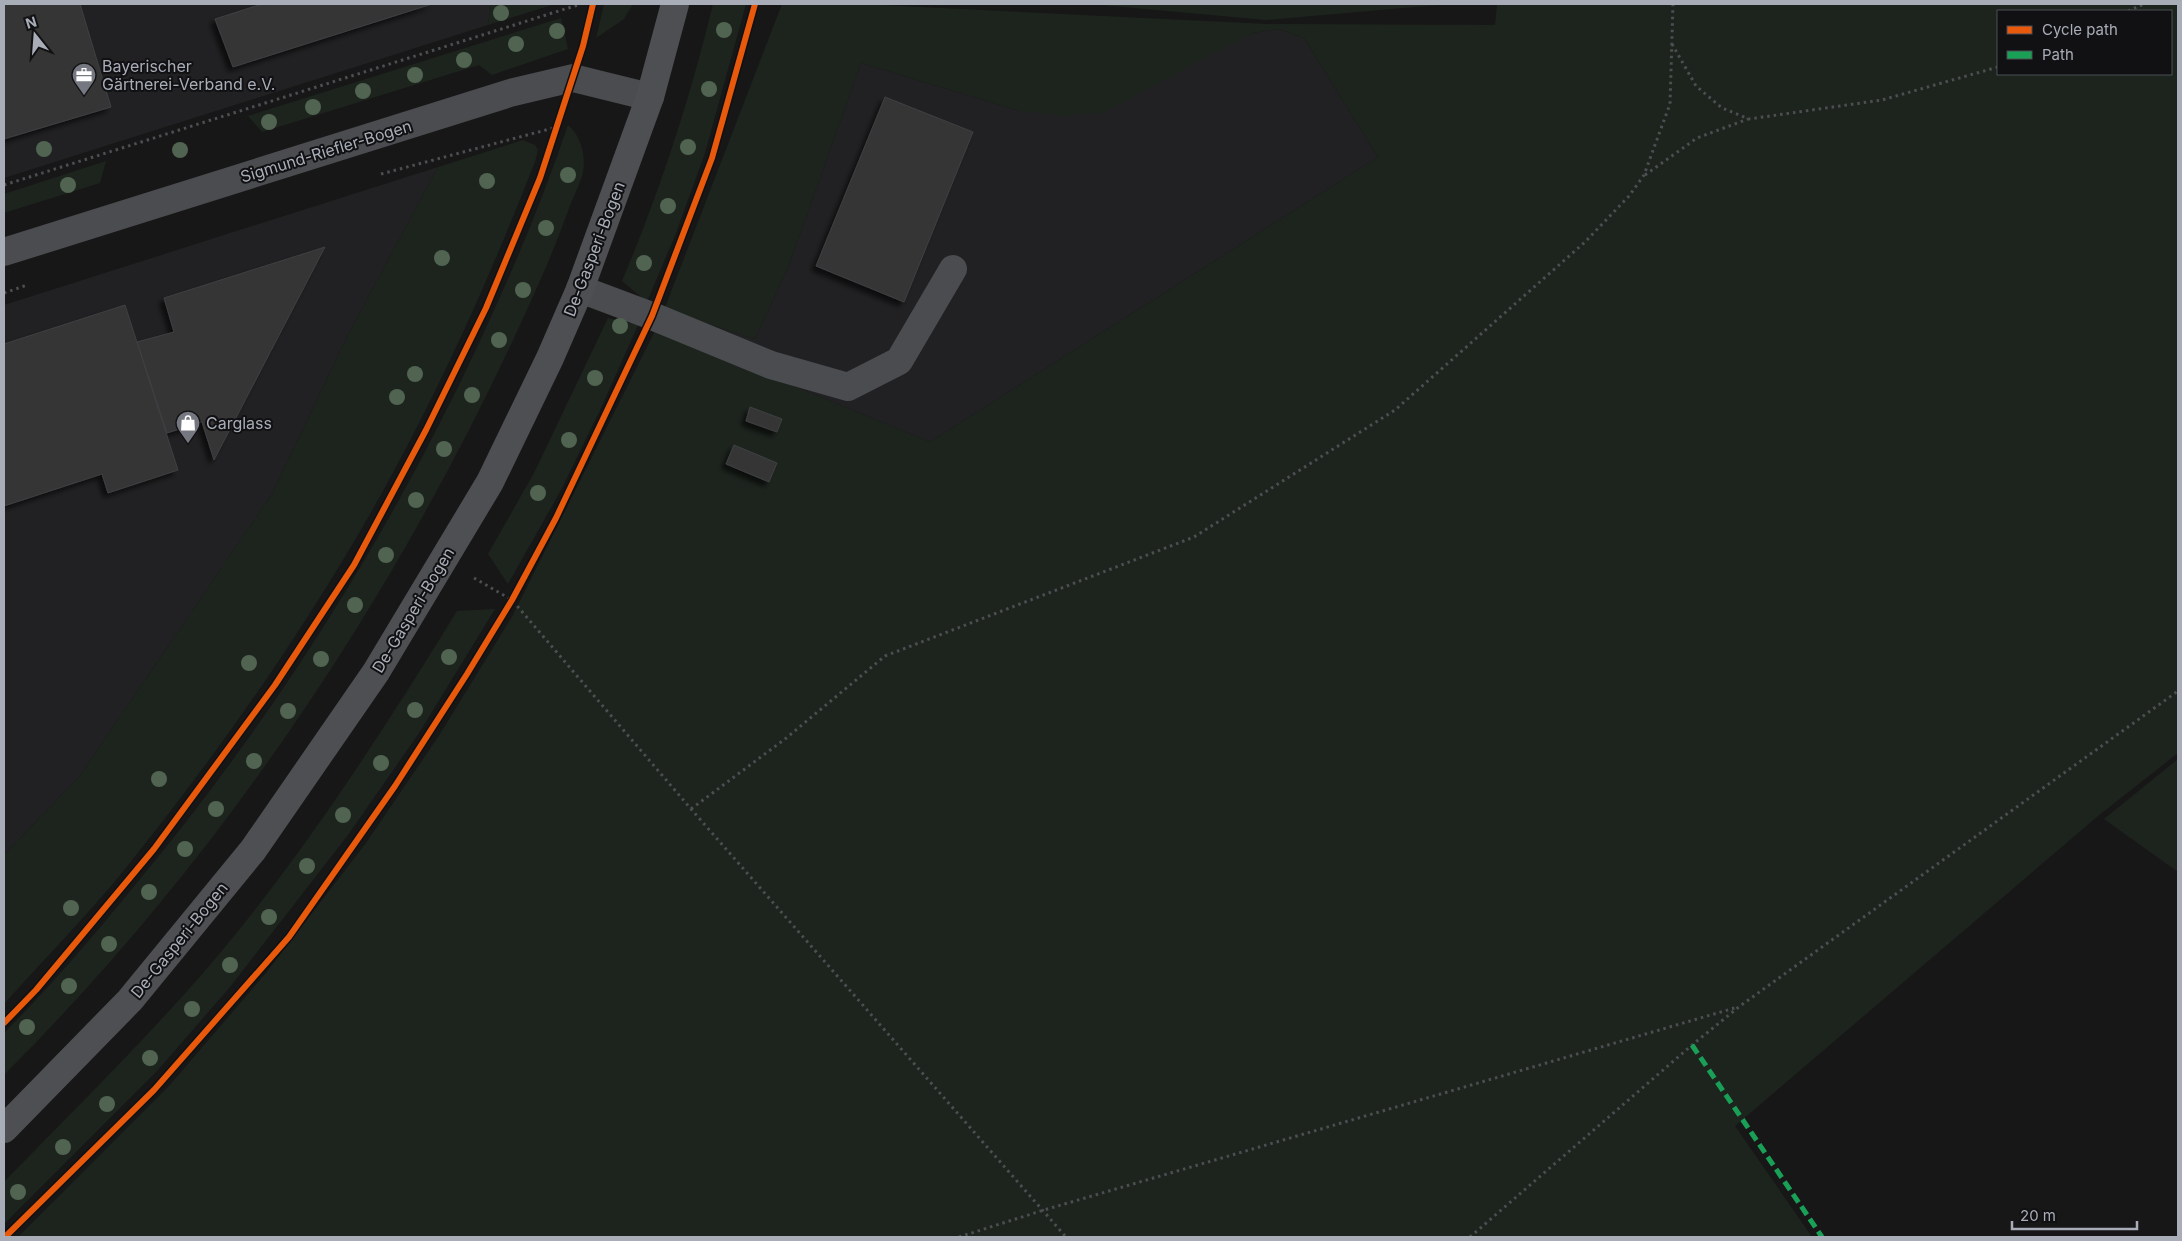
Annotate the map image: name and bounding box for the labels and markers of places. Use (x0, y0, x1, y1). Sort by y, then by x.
place label: Bayerischer Gärtnerei-Verband e.V. (102, 56, 275, 94)
office icon: Bayerischer Gärtnerei-Verband e.V. (71, 62, 97, 96)
shop icon: Carglass (175, 410, 201, 444)
place label: Carglass (206, 413, 272, 433)

